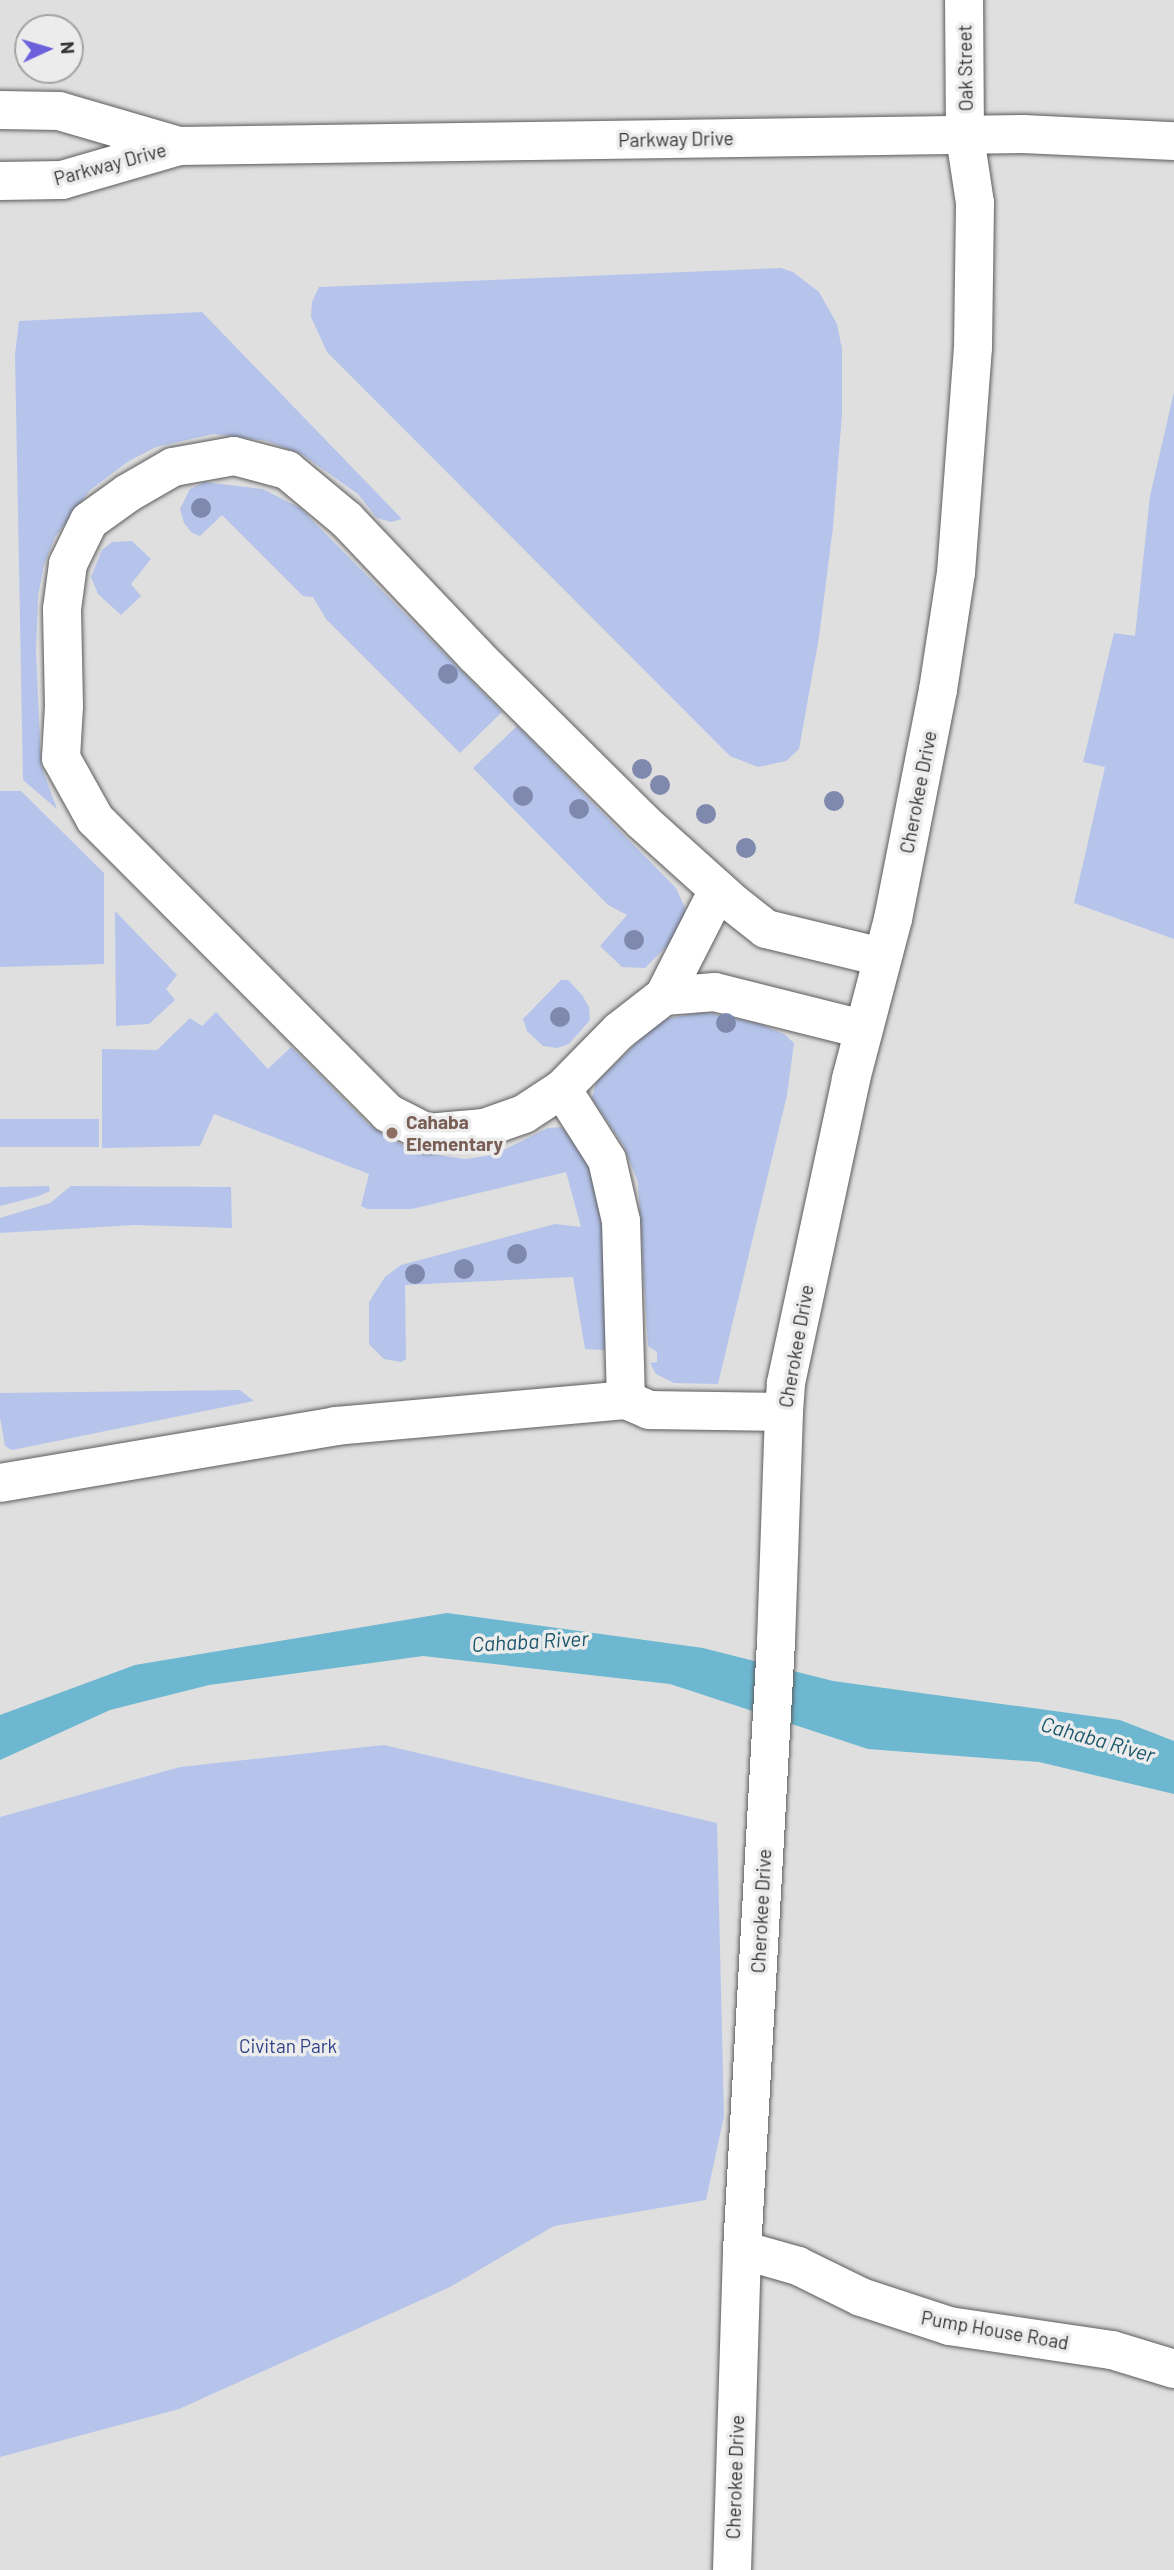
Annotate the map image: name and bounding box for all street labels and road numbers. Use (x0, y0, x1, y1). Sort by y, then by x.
street label: Oak Street (953, 25, 977, 111)
street label: Parkway Drive (618, 127, 734, 151)
street label: Parkway Drive (51, 138, 169, 190)
street label: Cherokee Drive (895, 729, 941, 855)
street label: Cherokee Drive (774, 1283, 818, 1409)
street label: Cherokee Drive (746, 1848, 776, 1974)
street label: Pump House Road (919, 2306, 1071, 2354)
street label: Cherokee Drive (721, 2414, 749, 2540)

